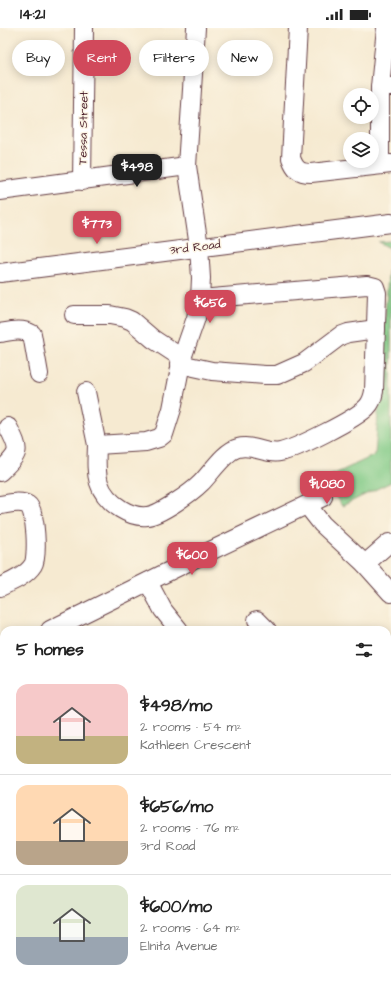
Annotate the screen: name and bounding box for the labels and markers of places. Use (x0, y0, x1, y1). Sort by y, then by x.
pin: $498 (113, 154, 161, 188)
pin: $773 (73, 211, 121, 245)
pin: $656 (186, 290, 234, 324)
pin: $1,080 (294, 471, 360, 505)
pin: $600 (168, 542, 216, 576)

